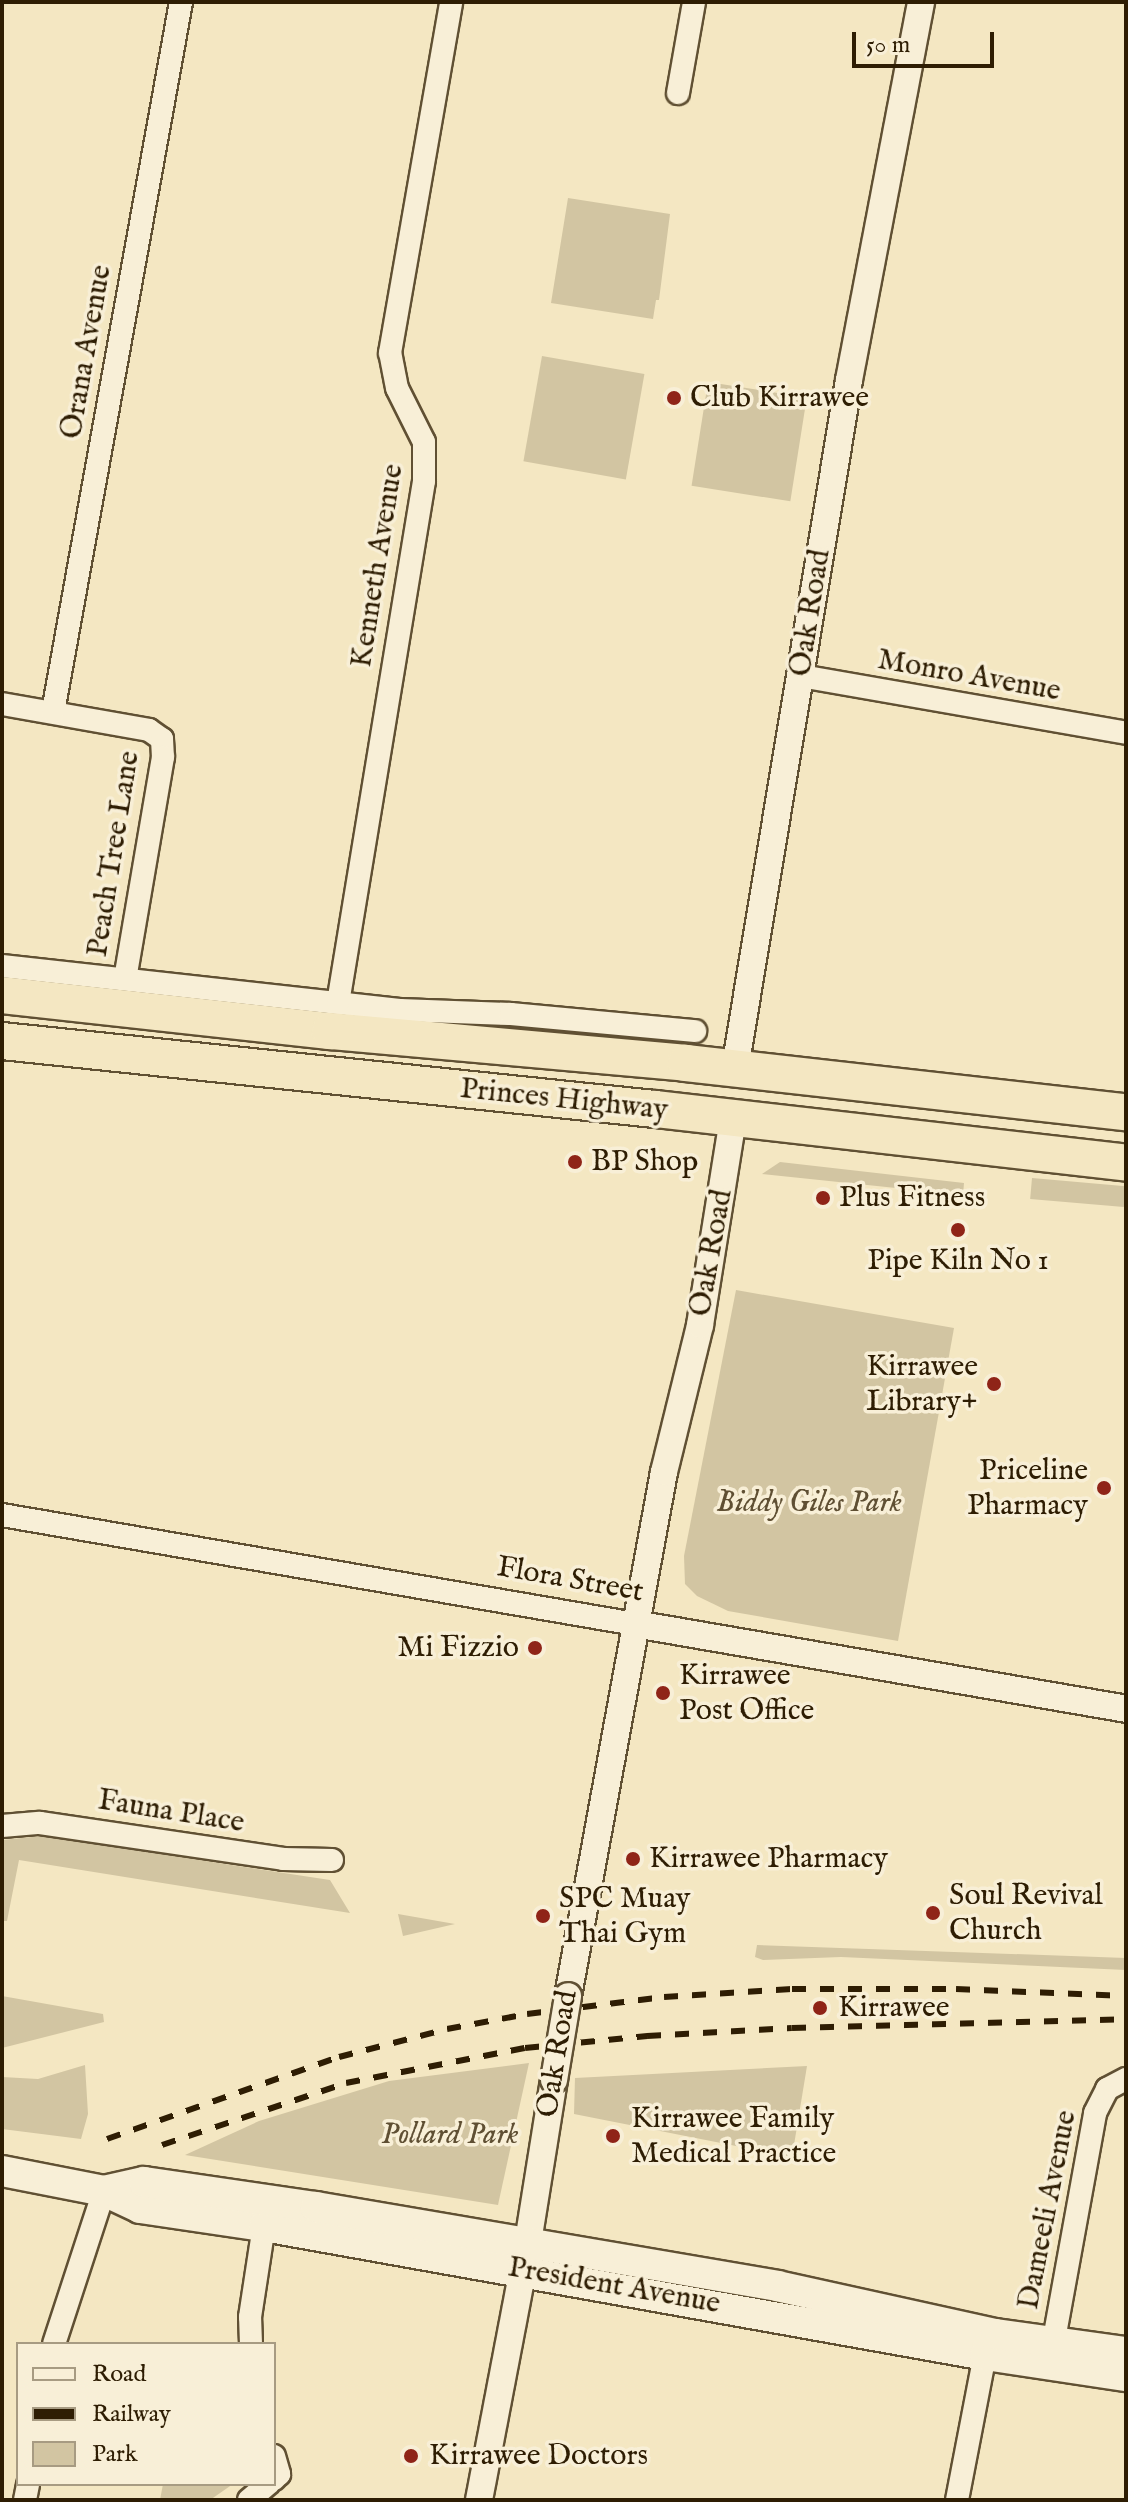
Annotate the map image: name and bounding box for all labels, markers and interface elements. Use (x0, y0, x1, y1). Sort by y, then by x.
scale bar (856, 16, 998, 66)
text: 50 m (866, 30, 910, 61)
street label: Orana Avenue (54, 262, 120, 442)
place label: Club Kirrawee (690, 380, 869, 416)
marker: Club Kirrawee (665, 389, 683, 407)
street label: Kenneth Avenue (344, 462, 412, 670)
street label: Oak Road (783, 547, 839, 679)
street label: Monro Avenue (875, 642, 1063, 710)
street label: Peach Tree Lane (80, 749, 148, 959)
street label: Princes Highway (458, 1071, 670, 1129)
place label: BP Shop (591, 1144, 698, 1180)
marker: BP Shop (566, 1153, 584, 1171)
place label: Plus Fitness (839, 1180, 985, 1216)
street label: Oak Road (683, 1187, 741, 1319)
marker: Plus Fitness (814, 1189, 832, 1207)
marker: Pipe Kiln No 1 (949, 1221, 967, 1239)
place label: Pipe Kiln No 1 (867, 1243, 1049, 1279)
place label: Kirrawee Library+ (866, 1349, 978, 1420)
marker: Kirrawee Library+ (985, 1375, 1003, 1393)
place label: Priceline Pharmacy (967, 1453, 1088, 1524)
marker: Priceline Pharmacy (1095, 1479, 1113, 1497)
park label: Biddy Giles Park (716, 1485, 902, 1521)
street label: Flora Street (494, 1549, 646, 1611)
place label: Mi Fizzio (397, 1630, 519, 1666)
marker: Mi Fizzio (526, 1639, 544, 1657)
place label: Kirrawee Post Office (679, 1658, 814, 1728)
marker: Kirrawee Post Office (654, 1684, 672, 1702)
street label: Fauna Place (95, 1783, 247, 1841)
place label: Kirrawee Pharmacy (649, 1841, 888, 1877)
marker: Kirrawee Pharmacy (624, 1850, 642, 1868)
place label: Soul Revival Church (949, 1878, 1103, 1948)
place label: SPC Muay Thai Gym (559, 1881, 691, 1952)
marker: Soul Revival Church (924, 1904, 942, 1922)
marker: SPC Muay Thai Gym (534, 1907, 552, 1925)
street label: Oak Road (530, 1988, 586, 2120)
place label: Kirrawee (838, 1990, 949, 2026)
marker: Kirrawee (809, 1997, 831, 2019)
place label: Kirrawee Family Medical Practice (631, 2101, 836, 2172)
street label: Dameeli Avenue (1011, 2107, 1085, 2313)
park label: Pollard Park (381, 2117, 519, 2153)
marker: Kirrawee Family Medical Practice (602, 2125, 624, 2147)
street label: President Avenue (505, 2250, 723, 2322)
legend (16, 2342, 276, 2486)
text: Road (92, 2359, 146, 2390)
text: Railway (92, 2399, 171, 2430)
place label: Kirrawee Doctors (429, 2438, 648, 2474)
text: Park (92, 2439, 138, 2470)
marker: Kirrawee Doctors (400, 2445, 422, 2467)

